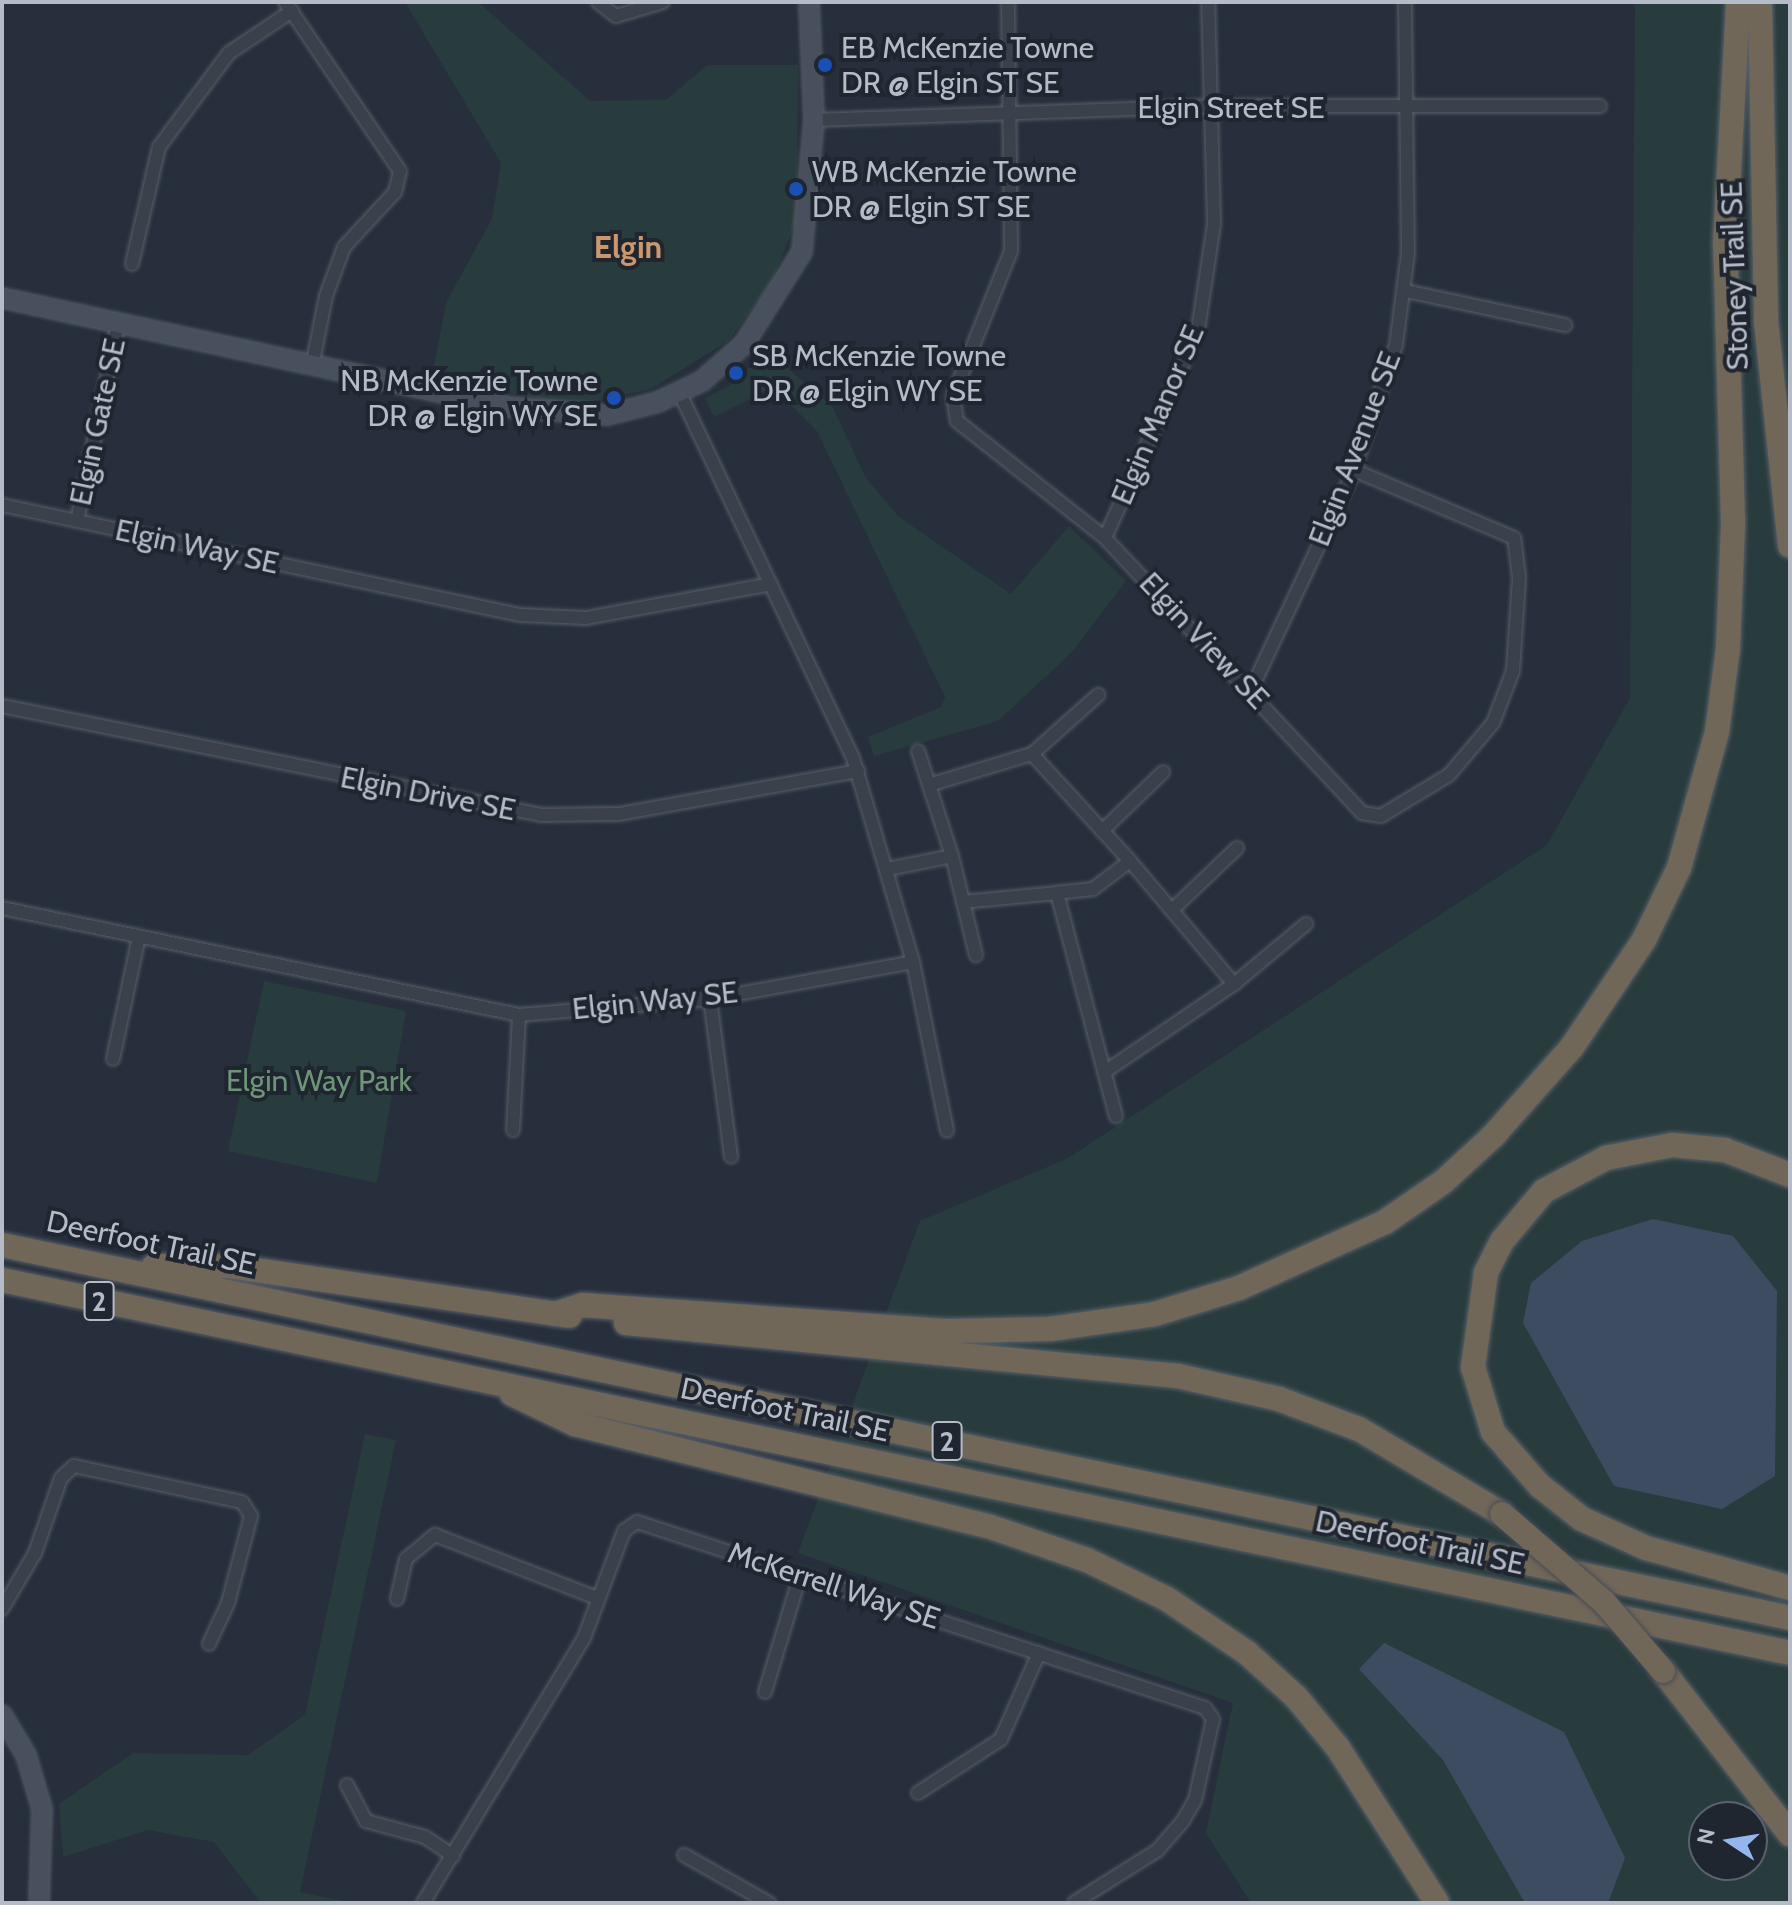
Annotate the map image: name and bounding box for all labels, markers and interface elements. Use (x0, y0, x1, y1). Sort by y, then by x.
place label: EB McKenzie Towne DR @ Elgin ST SE (841, 30, 1094, 100)
marker: EB McKenzie Towne DR @ Elgin ST SE (816, 56, 834, 74)
street label: Elgin Street SE (1137, 90, 1325, 126)
place label: WB McKenzie Towne DR @ Elgin ST SE (812, 154, 1077, 224)
marker: WB McKenzie Towne DR @ Elgin ST SE (787, 180, 805, 198)
street label: Stoney Trail SE (1714, 181, 1756, 371)
district label: Elgin (594, 228, 662, 266)
street label: Elgin Manor SE (1104, 320, 1212, 510)
street label: Elgin Gate SE (63, 335, 133, 509)
place label: SB McKenzie Towne DR @ Elgin WY SE (752, 338, 1006, 408)
street label: Elgin Avenue SE (1301, 347, 1409, 551)
place label: NB McKenzie Towne DR @ Elgin WY SE (340, 363, 598, 434)
marker: SB McKenzie Towne DR @ Elgin WY SE (727, 364, 745, 382)
marker: NB McKenzie Towne DR @ Elgin WY SE (605, 389, 623, 407)
street label: Elgin Way SE (112, 512, 282, 582)
street label: Elgin View SE (1132, 565, 1276, 717)
street label: Elgin Drive SE (338, 759, 518, 829)
street label: Elgin Way SE (571, 974, 739, 1028)
park label: Elgin Way Park (226, 1063, 412, 1099)
street label: Deerfoot Trail SE (43, 1203, 259, 1283)
road number: 2 (83, 1277, 115, 1325)
street label: Deerfoot Trail SE (677, 1370, 893, 1450)
road number: 2 (931, 1417, 963, 1465)
street label: Deerfoot Trail SE (1312, 1503, 1528, 1583)
street label: McKerrell Way SE (724, 1535, 944, 1637)
north arrow (1688, 1801, 1768, 1881)
text: N (1691, 1826, 1721, 1847)

